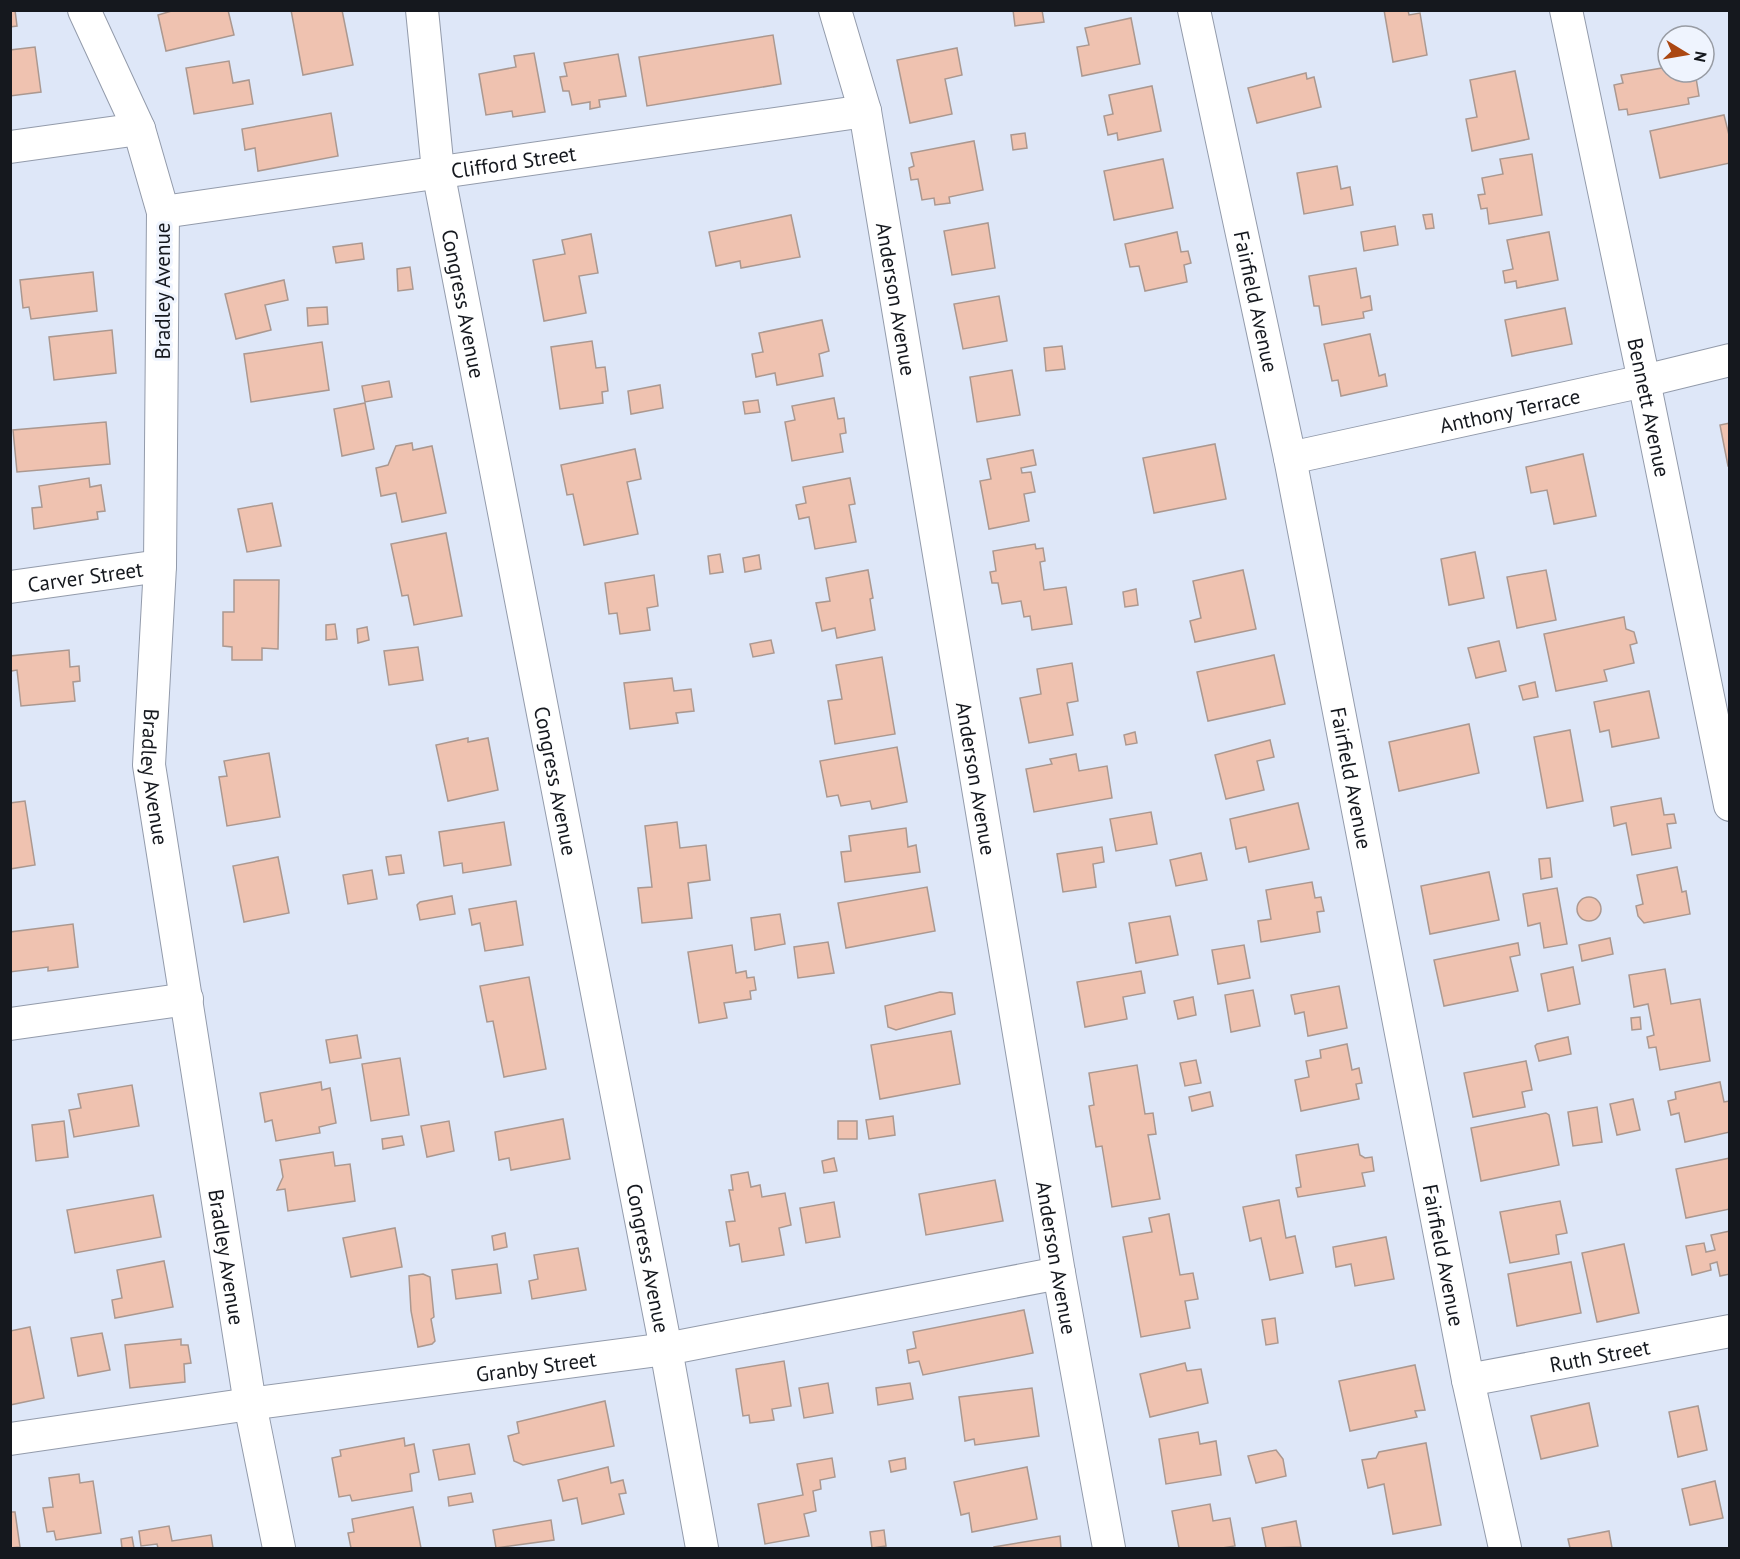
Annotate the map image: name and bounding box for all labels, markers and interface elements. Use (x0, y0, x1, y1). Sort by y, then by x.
north arrow (1656, 24, 1716, 84)
text: N (1690, 50, 1712, 64)
street label: Clifford Street (449, 139, 578, 184)
street label: Anderson Avenue (870, 220, 922, 378)
street label: Bradley Avenue (149, 222, 176, 360)
street label: Congress Avenue (436, 227, 491, 381)
street label: Fairfield Avenue (1228, 228, 1285, 375)
street label: Bennett Avenue (1622, 335, 1677, 479)
street label: Anthony Terrace (1437, 382, 1583, 439)
street label: Carver Street (26, 555, 145, 598)
street label: Anderson Avenue (950, 700, 1003, 857)
street label: Congress Avenue (528, 704, 584, 858)
street label: Fairfield Avenue (1325, 705, 1379, 851)
street label: Bradley Avenue (135, 708, 175, 847)
street label: Anderson Avenue (1030, 1179, 1083, 1337)
street label: Congress Avenue (621, 1181, 676, 1335)
street label: Fairfield Avenue (1417, 1182, 1471, 1328)
street label: Bradley Avenue (203, 1187, 251, 1327)
street label: Ruth Street (1547, 1333, 1652, 1378)
street label: Granby Street (474, 1345, 598, 1388)

